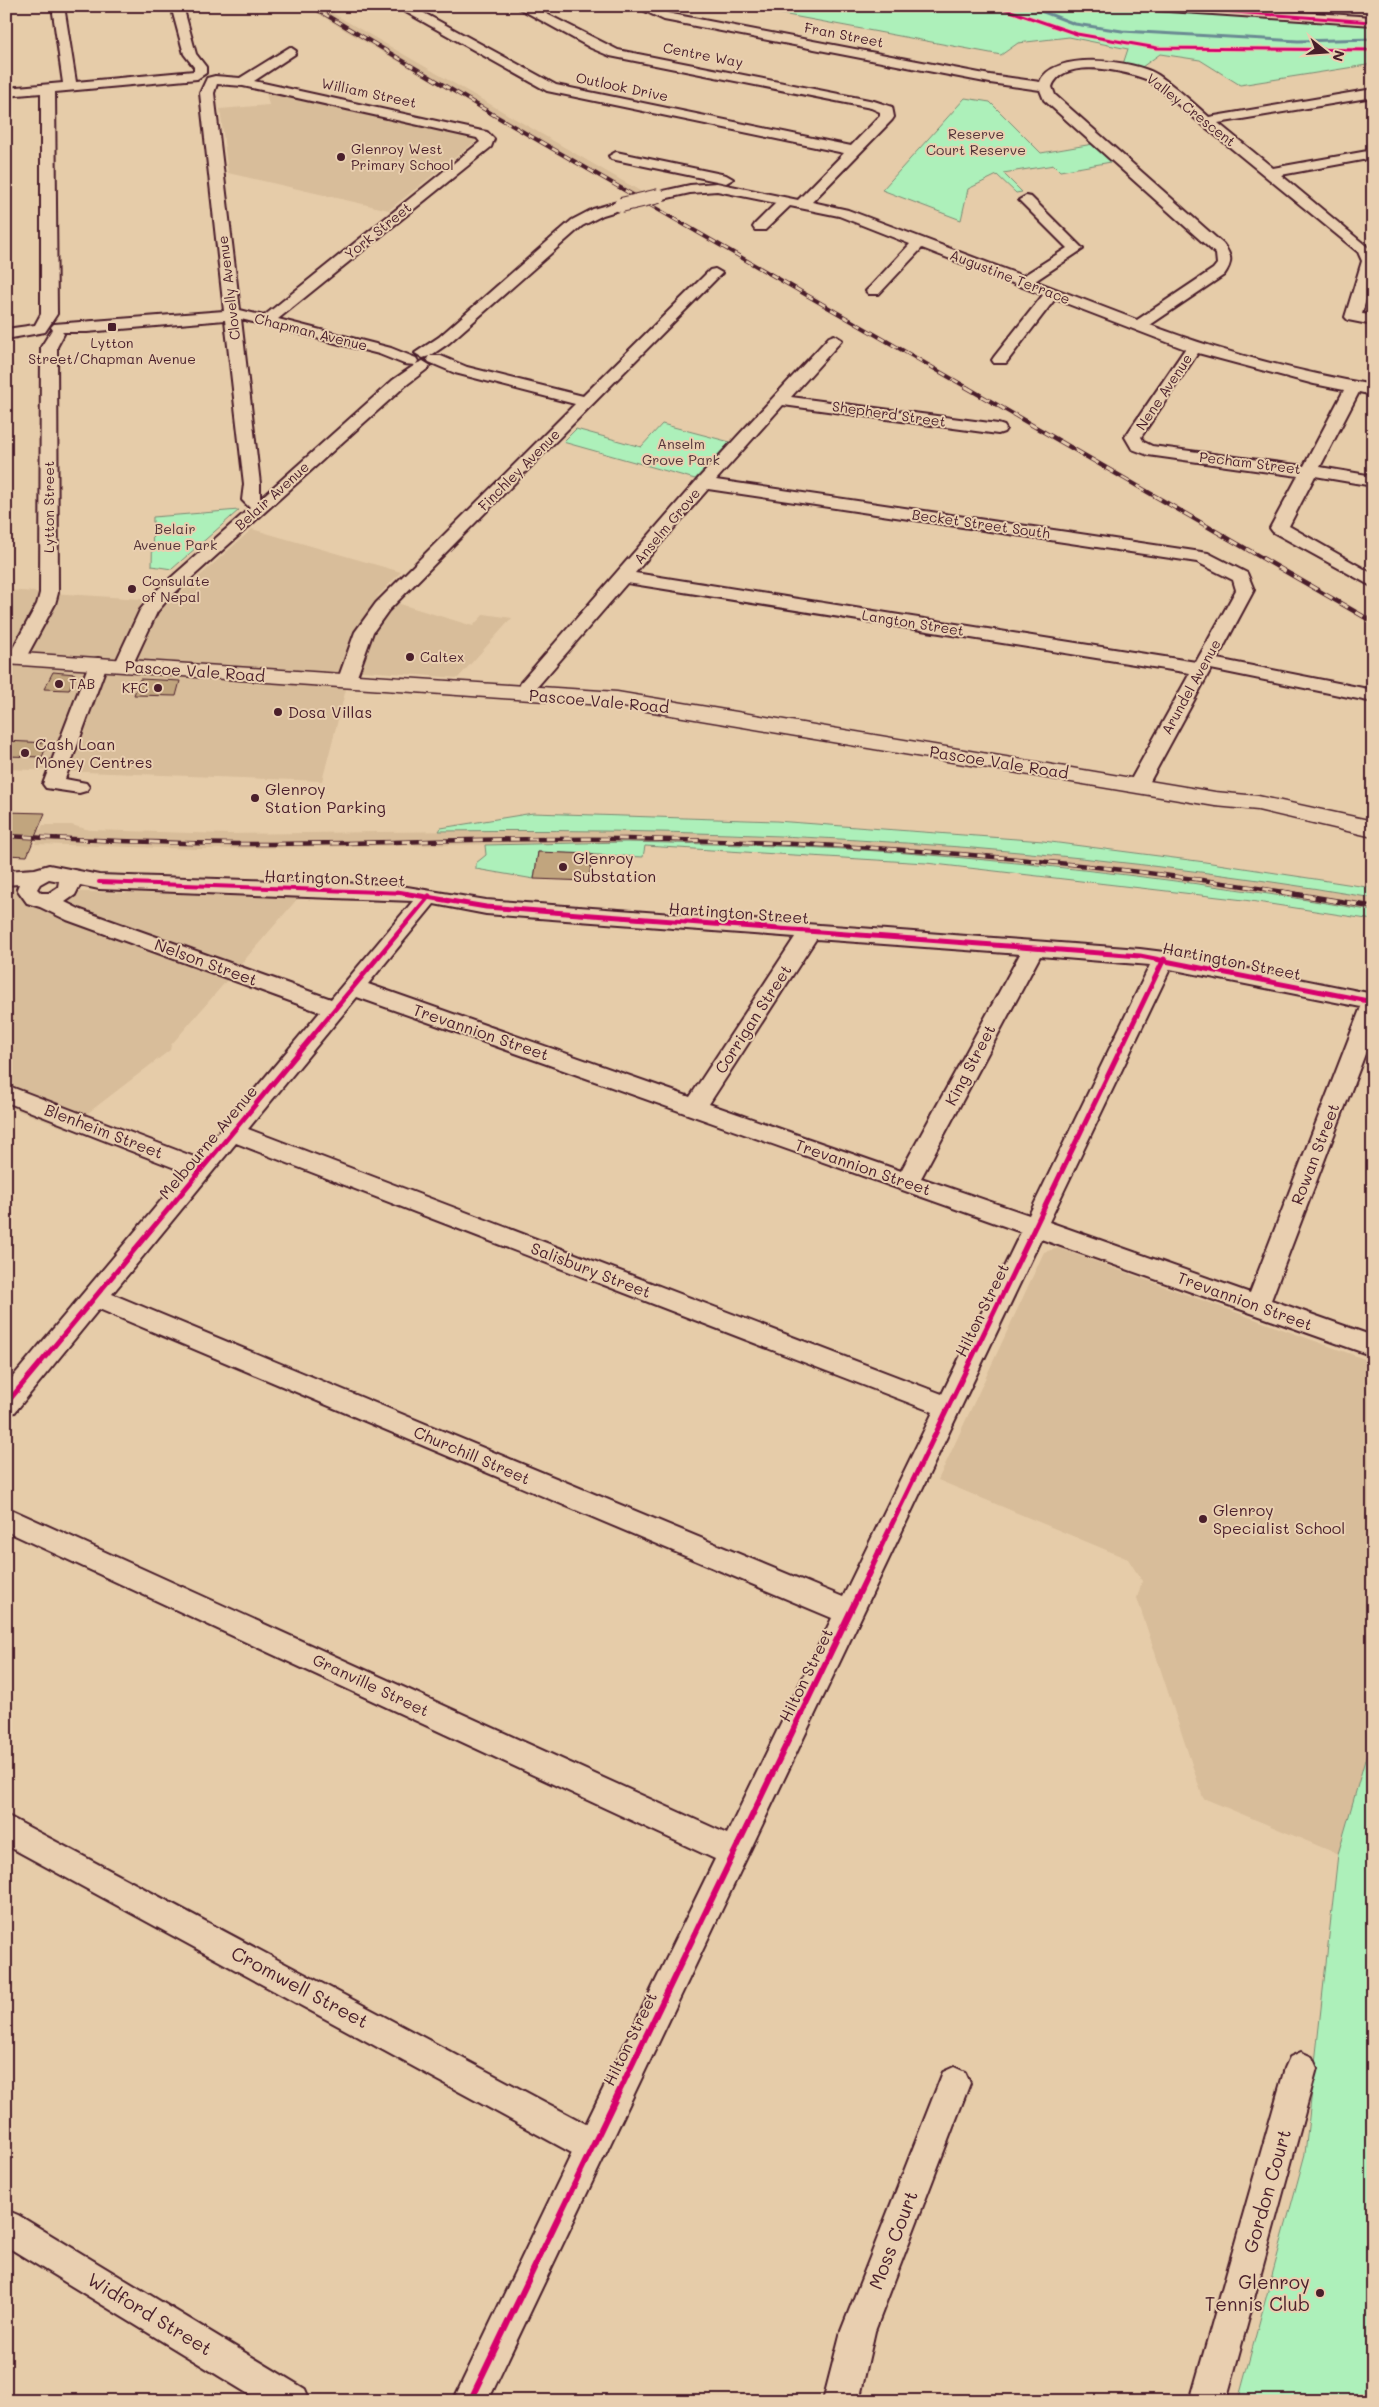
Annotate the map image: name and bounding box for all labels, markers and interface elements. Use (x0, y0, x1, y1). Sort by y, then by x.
street label: Fran Street (803, 18, 885, 52)
north arrow (1302, 28, 1352, 78)
street label: Centre Way (661, 37, 745, 72)
text: N (1328, 48, 1350, 64)
street label: Outlook Drive (574, 67, 670, 106)
street label: Valley Crescent (1143, 69, 1240, 150)
street label: William Street (320, 73, 418, 112)
park label: Reserve Court Reserve (926, 124, 1026, 159)
place label: Glenroy West Primary School (351, 139, 454, 174)
marker: Glenroy West Primary School (335, 151, 347, 163)
street label: York Street (340, 198, 415, 263)
street label: Clovelly Avenue (213, 235, 244, 341)
street label: Augustine Terrace (947, 245, 1073, 308)
street label: Chapman Avenue (253, 308, 370, 355)
marker: Lytton Street/Chapman Avenue (106, 321, 118, 333)
place label: Lytton Street/Chapman Avenue (28, 333, 196, 368)
street label: Nene Avenue (1131, 350, 1196, 434)
street label: Shepherd Street (831, 396, 947, 431)
street label: Finchley Avenue (474, 425, 564, 515)
park label: Anselm Grove Park (642, 434, 720, 469)
street label: Pecham Street (1198, 447, 1302, 478)
street label: Belair Avenue (230, 457, 313, 534)
street label: Lytton Street (39, 461, 58, 553)
street label: Anselm Grove (629, 484, 704, 568)
street label: Becket Street South (911, 504, 1051, 543)
park label: Belair Avenue Park (133, 519, 217, 554)
place label: Consulate of Nepal (142, 571, 210, 606)
marker: Consulate of Nepal (126, 583, 138, 595)
street label: Langton Street (861, 605, 966, 640)
street label: Arundel Avenue (1157, 636, 1225, 738)
place label: Caltex (420, 647, 464, 666)
marker: Caltex (404, 651, 416, 663)
street label: Pascoe Vale Road (124, 655, 266, 686)
place label: TAB (69, 674, 95, 693)
marker: TAB (53, 678, 65, 690)
place label: KFC (122, 678, 148, 697)
marker: KFC (152, 682, 164, 694)
street label: Pascoe Vale Road (528, 684, 670, 717)
place label: Dosa Villas (288, 701, 372, 722)
marker: Dosa Villas (272, 706, 284, 718)
place label: Cash Loan Money Centres (35, 733, 152, 772)
street label: Pascoe Vale Road (928, 740, 1070, 783)
marker: Cash Loan Money Centres (19, 747, 31, 759)
place label: Glenroy Station Parking (265, 778, 386, 817)
marker: Glenroy Station Parking (249, 792, 261, 804)
place label: Glenroy Substation (573, 847, 656, 886)
marker: Glenroy Substation (557, 861, 569, 873)
street label: Hartington Street (264, 865, 406, 890)
street label: Hartington Street (668, 897, 810, 928)
street label: Nelson Street (152, 933, 260, 990)
street label: Hartington Street (1161, 937, 1303, 984)
street label: Corrigan Street (709, 960, 796, 1077)
street label: Trevannion Street (410, 998, 552, 1065)
street label: King Street (939, 1021, 1000, 1109)
street label: Melbourne Avenue (154, 1080, 261, 1203)
street label: Blenheim Street (42, 1098, 166, 1163)
street label: Rowan Street (1286, 1100, 1344, 1208)
street label: Trevannion Street (792, 1133, 934, 1200)
street label: Salisbury Street (528, 1237, 654, 1302)
street label: Hilton Street (950, 1259, 1013, 1360)
street label: Trevannion Street (1175, 1266, 1316, 1335)
street label: Churchill Street (411, 1421, 534, 1489)
place label: Glenroy Specialist School (1213, 1499, 1345, 1538)
marker: Glenroy Specialist School (1197, 1513, 1209, 1525)
street label: Hilton Street (774, 1624, 837, 1725)
street label: Granville Street (310, 1648, 433, 1721)
street label: Cromwell Street (227, 1940, 373, 2033)
street label: Hilton Street (598, 1988, 661, 2089)
street label: Gordon Court (1237, 2126, 1296, 2256)
street label: Moss Court (862, 2187, 923, 2293)
street label: Widford Street (83, 2266, 217, 2361)
place label: Glenroy Tennis Club (1205, 2269, 1310, 2316)
marker: Glenroy Tennis Club (1314, 2287, 1326, 2299)

